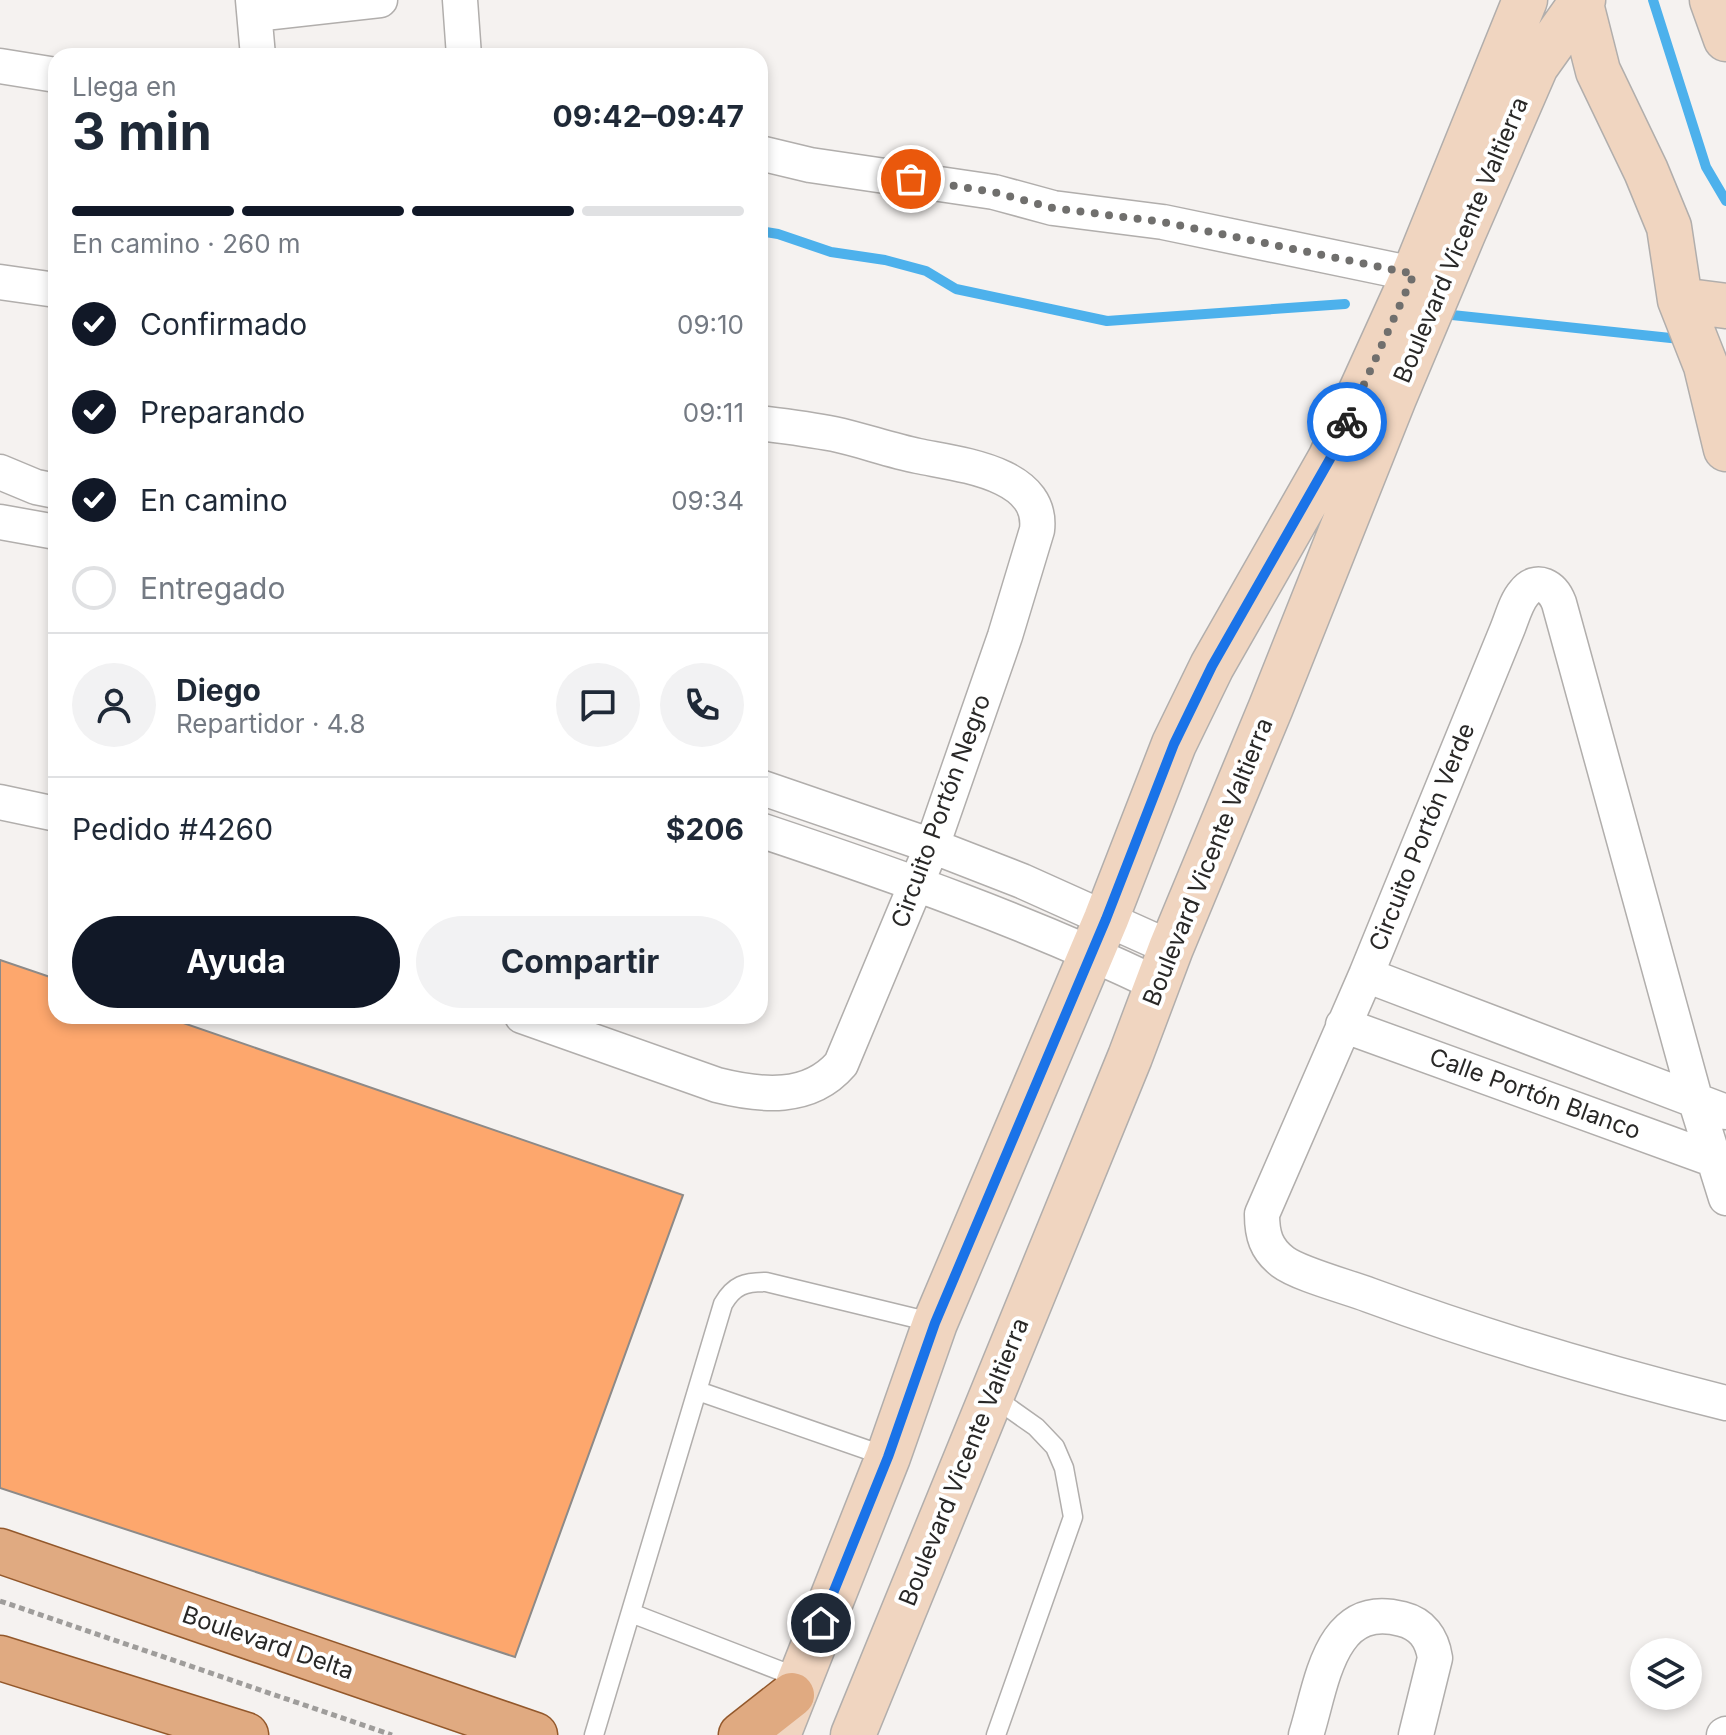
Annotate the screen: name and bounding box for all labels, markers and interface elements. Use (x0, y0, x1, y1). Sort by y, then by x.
text: Llega en (72, 71, 177, 102)
street label: Boulevard Vicente Valtierra (1387, 93, 1534, 387)
text: 09:42–09:47 (553, 98, 744, 134)
text: 3 min (72, 100, 212, 163)
pin (877, 145, 945, 213)
icon: bag (889, 157, 933, 201)
text: En camino · 260 m (72, 228, 301, 259)
icon: check (72, 302, 116, 346)
text: Confirmado (140, 306, 307, 342)
text: 09:10 (677, 309, 744, 340)
courier (1307, 382, 1387, 462)
icon: check (72, 390, 116, 434)
text: Preparando (140, 394, 305, 430)
text: 09:11 (683, 397, 744, 428)
icon: bike (1325, 400, 1369, 444)
icon: check (72, 478, 116, 522)
text: En camino (140, 482, 288, 518)
text: 09:34 (671, 485, 744, 516)
text: Entregado (140, 570, 285, 606)
button: person (72, 663, 156, 747)
button: chat (556, 663, 640, 747)
button: phone (660, 663, 744, 747)
text: Diego (176, 672, 261, 708)
street label: Circuito Portón Negro (885, 690, 996, 931)
text: Repartidor · 4.8 (176, 708, 366, 739)
street label: Boulevard Vicente Valtierra (1136, 714, 1279, 1010)
street label: Circuito Portón Verde (1363, 719, 1481, 955)
text: Pedido #4260 (72, 811, 273, 847)
text: $206 (666, 811, 744, 847)
button: Ayuda (72, 916, 400, 1008)
button: Compartir (416, 916, 744, 1008)
street label: Calle Portón Blanco (1426, 1042, 1645, 1145)
street label: Boulevard Vicente Valtierra (892, 1314, 1035, 1610)
pin (787, 1589, 855, 1657)
street label: Boulevard Delta (179, 1600, 358, 1685)
icon: home (799, 1601, 843, 1645)
map controls (1630, 1638, 1702, 1710)
button: layers (1630, 1638, 1702, 1710)

